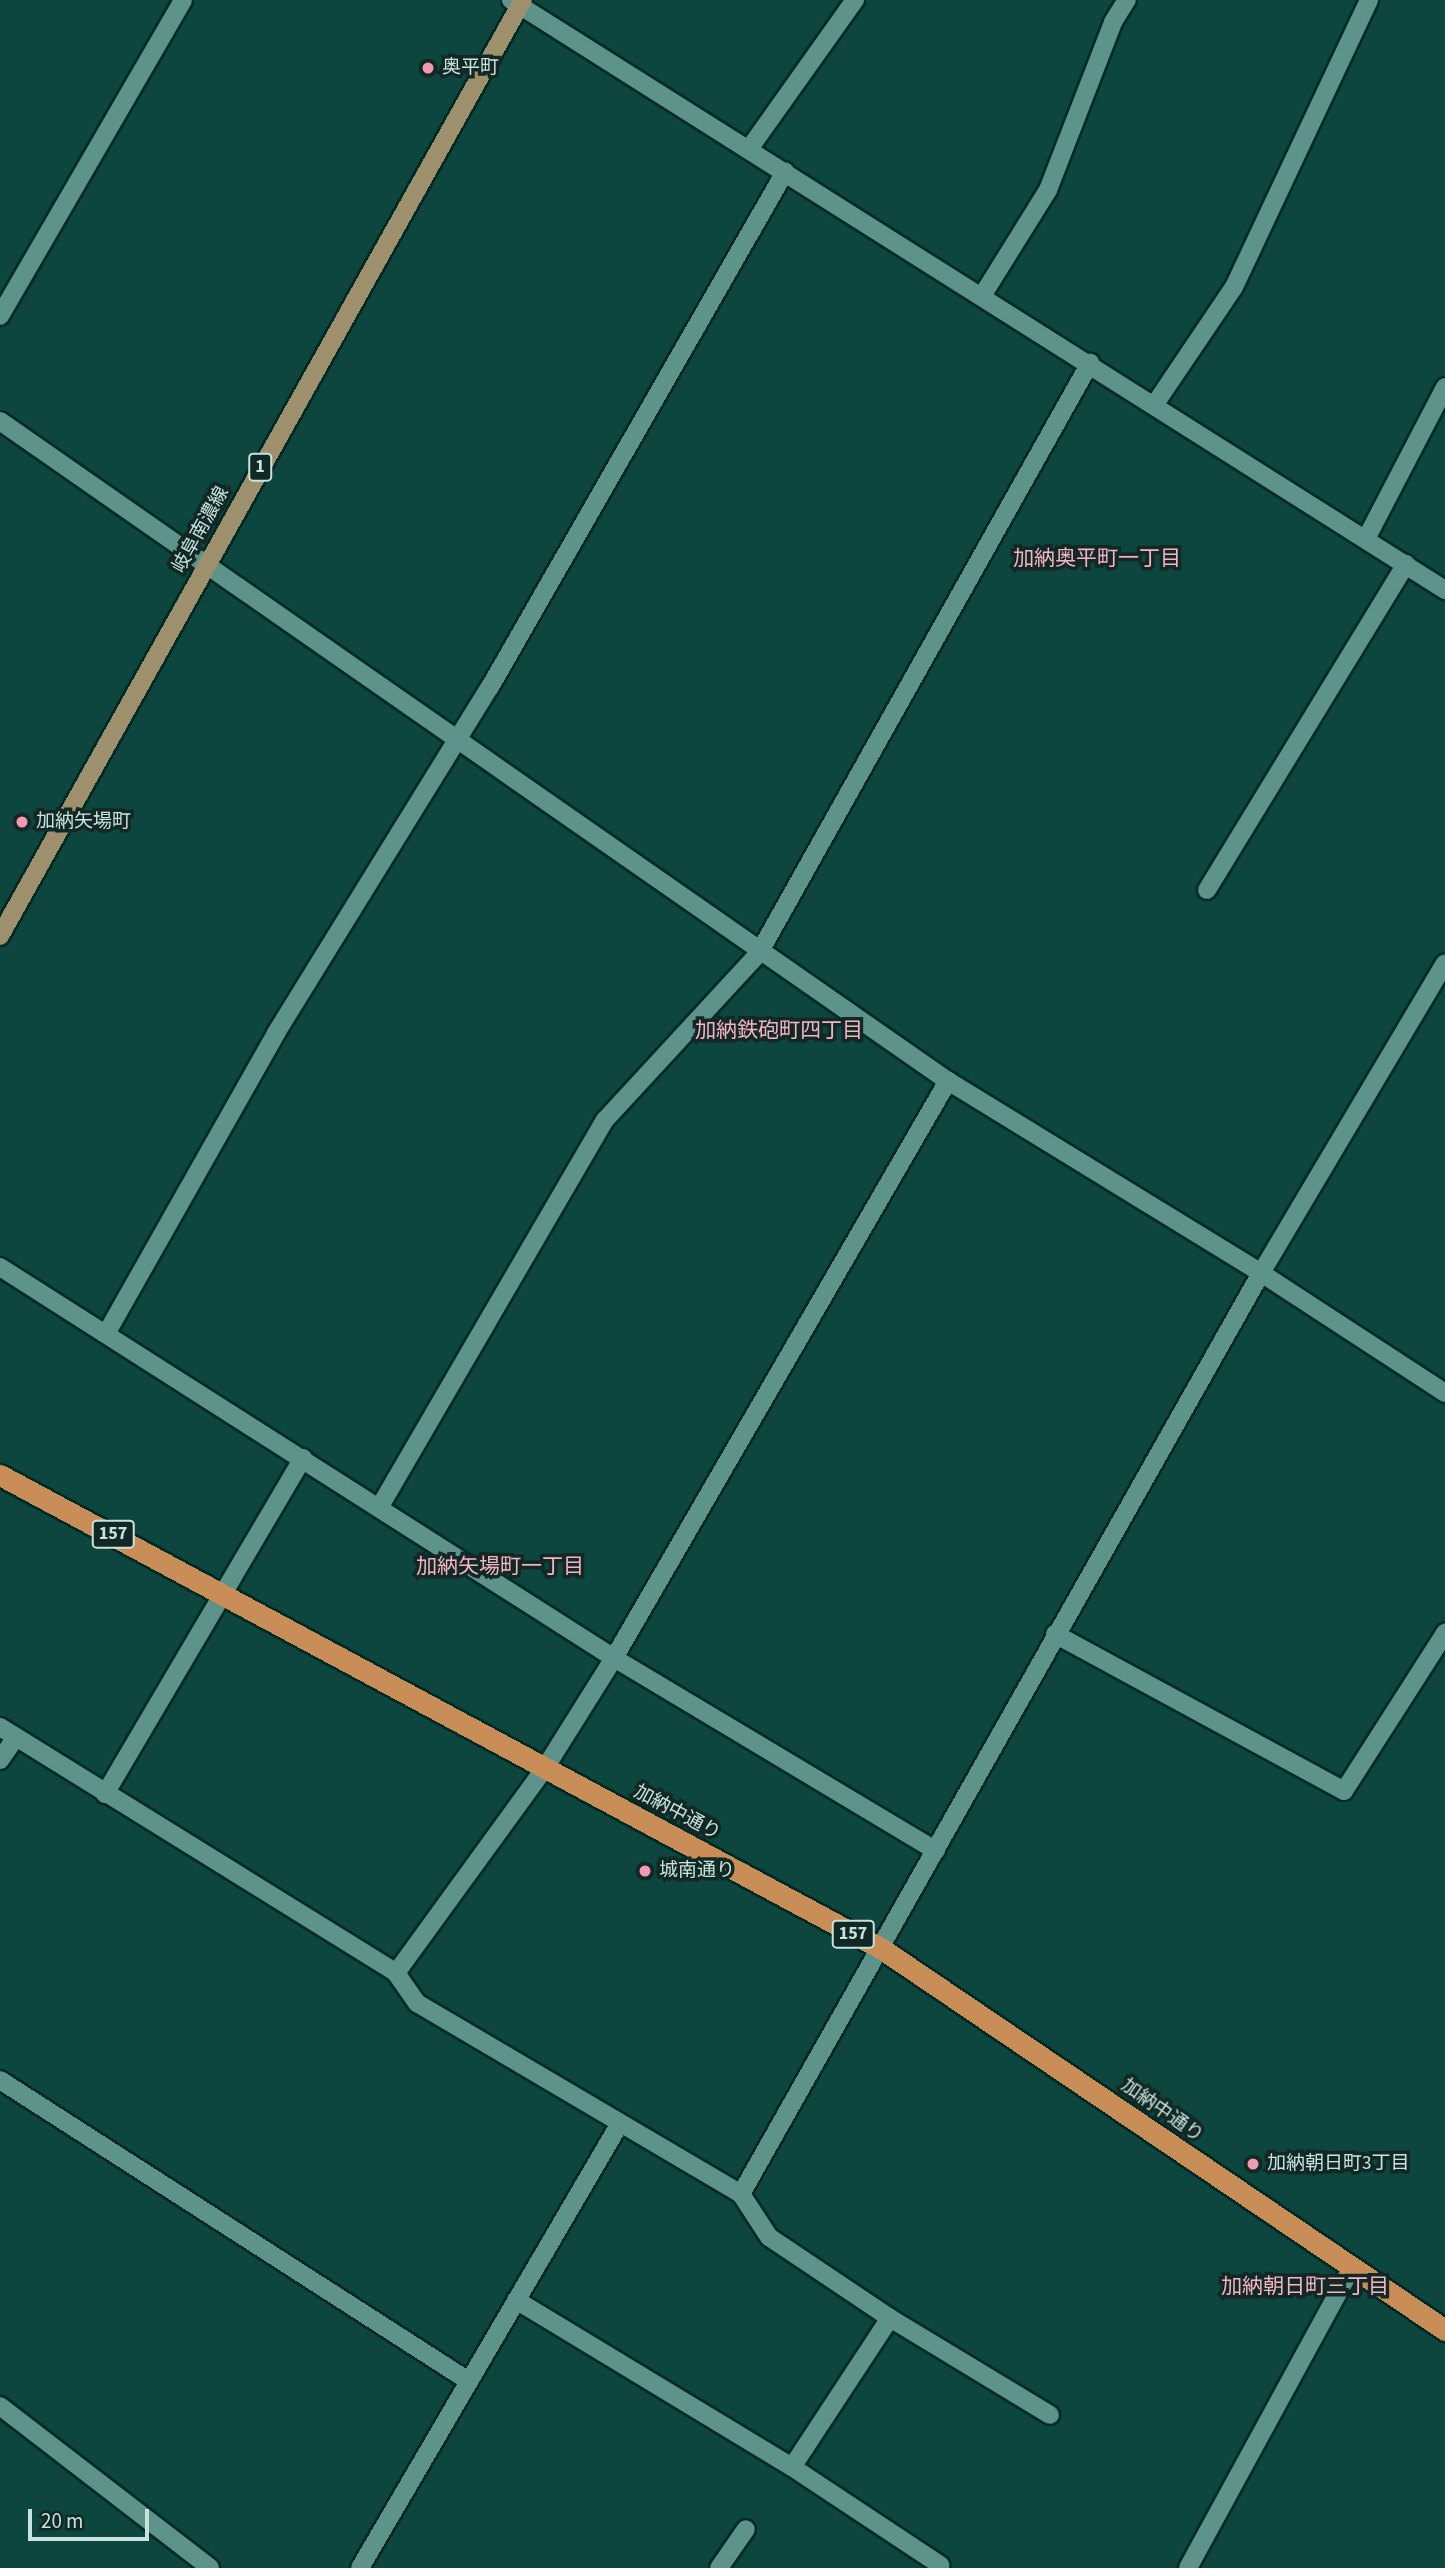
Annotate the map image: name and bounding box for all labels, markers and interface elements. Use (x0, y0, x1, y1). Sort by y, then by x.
place label: 奥平町 (442, 57, 499, 79)
marker: 奥平町 (420, 60, 436, 76)
road number: 1 (248, 452, 272, 481)
street label: 岐阜南濃線 (168, 483, 234, 577)
district label: 加納奥平町一丁目 (1013, 545, 1181, 571)
place label: 加納矢場町 (36, 811, 131, 833)
marker: 加納矢場町 (14, 814, 30, 830)
district label: 加納鉄砲町四丁目 (695, 1017, 863, 1043)
road number: 157 (90, 1520, 136, 1548)
district label: 加納矢場町一丁目 (416, 1553, 584, 1579)
street label: 加納中通り (630, 1781, 724, 1845)
place label: 城南通り (659, 1860, 735, 1882)
marker: 城南通り (637, 1863, 653, 1879)
road number: 157 (830, 1920, 876, 1948)
street label: 加納中通り (1117, 2074, 1207, 2148)
place label: 加納朝日町3丁目 (1267, 2153, 1409, 2175)
marker: 加納朝日町3丁目 (1245, 2156, 1261, 2172)
district label: 加納朝日町三丁目 (1221, 2273, 1389, 2299)
scale bar (32, 2494, 152, 2538)
text: 20 m (41, 2506, 83, 2536)

